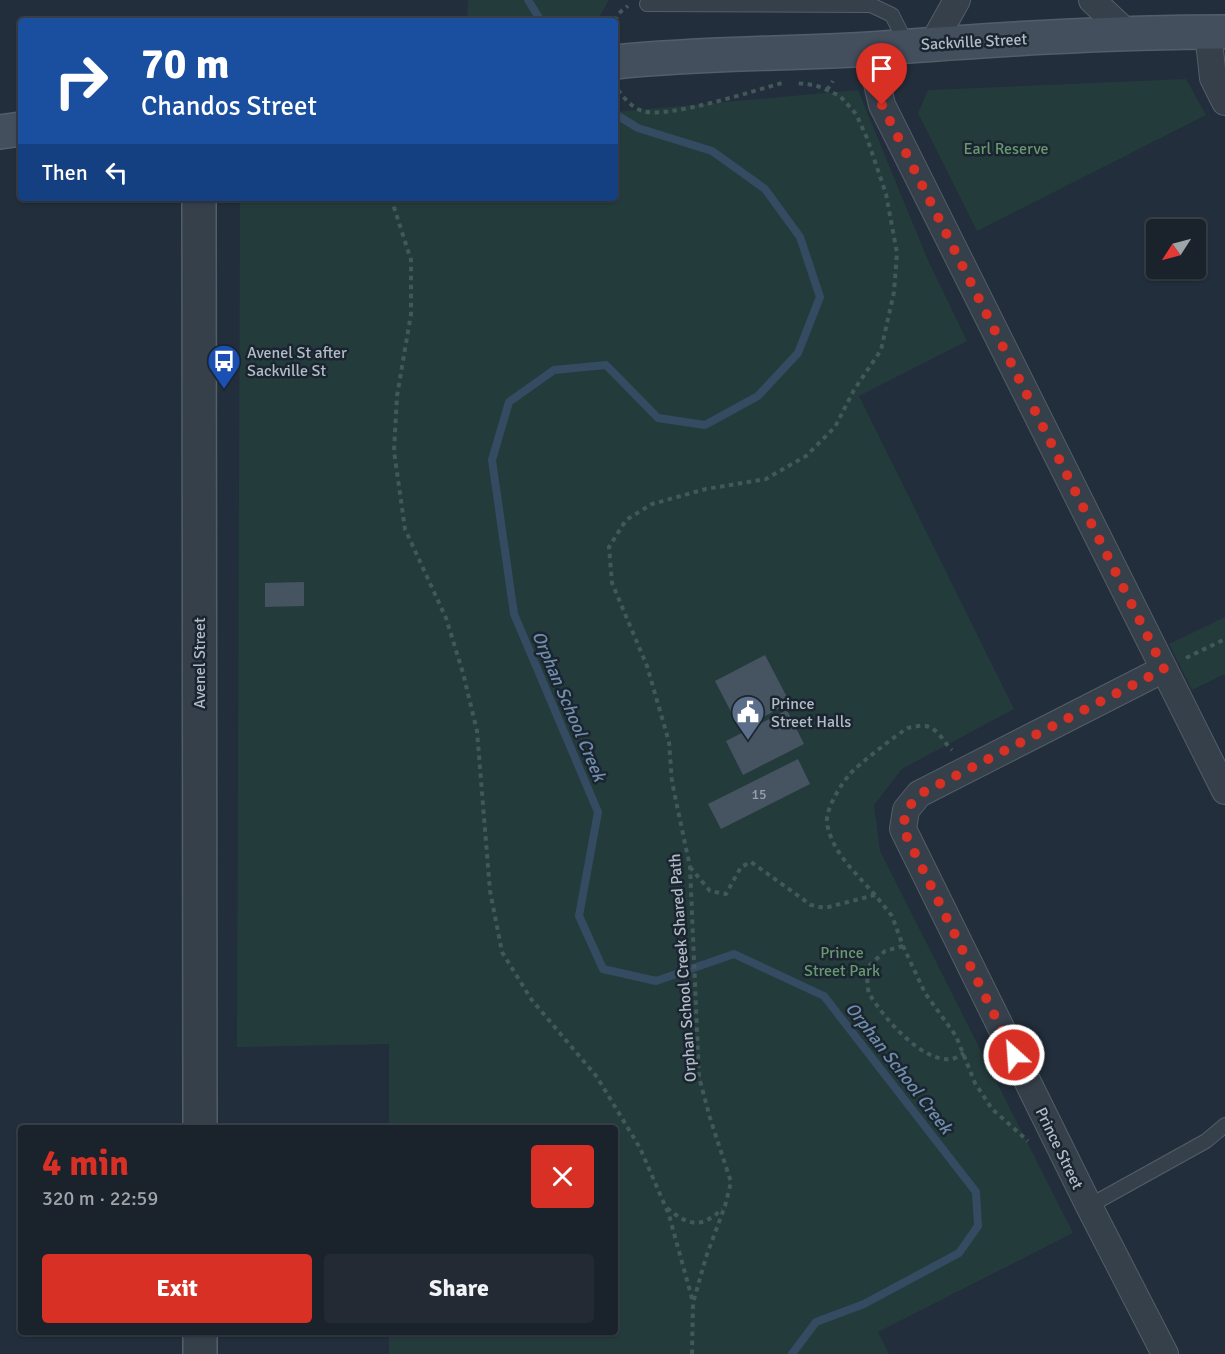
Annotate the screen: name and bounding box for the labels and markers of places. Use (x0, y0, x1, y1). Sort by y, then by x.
pin (856, 43, 907, 105)
bus stop icon: Avenel St after Sackville St (206, 343, 242, 390)
place label: Avenel St after Sackville St (247, 343, 347, 381)
public building icon: Prince Street Halls (730, 694, 766, 741)
place label: Prince Street Halls (771, 694, 851, 732)

